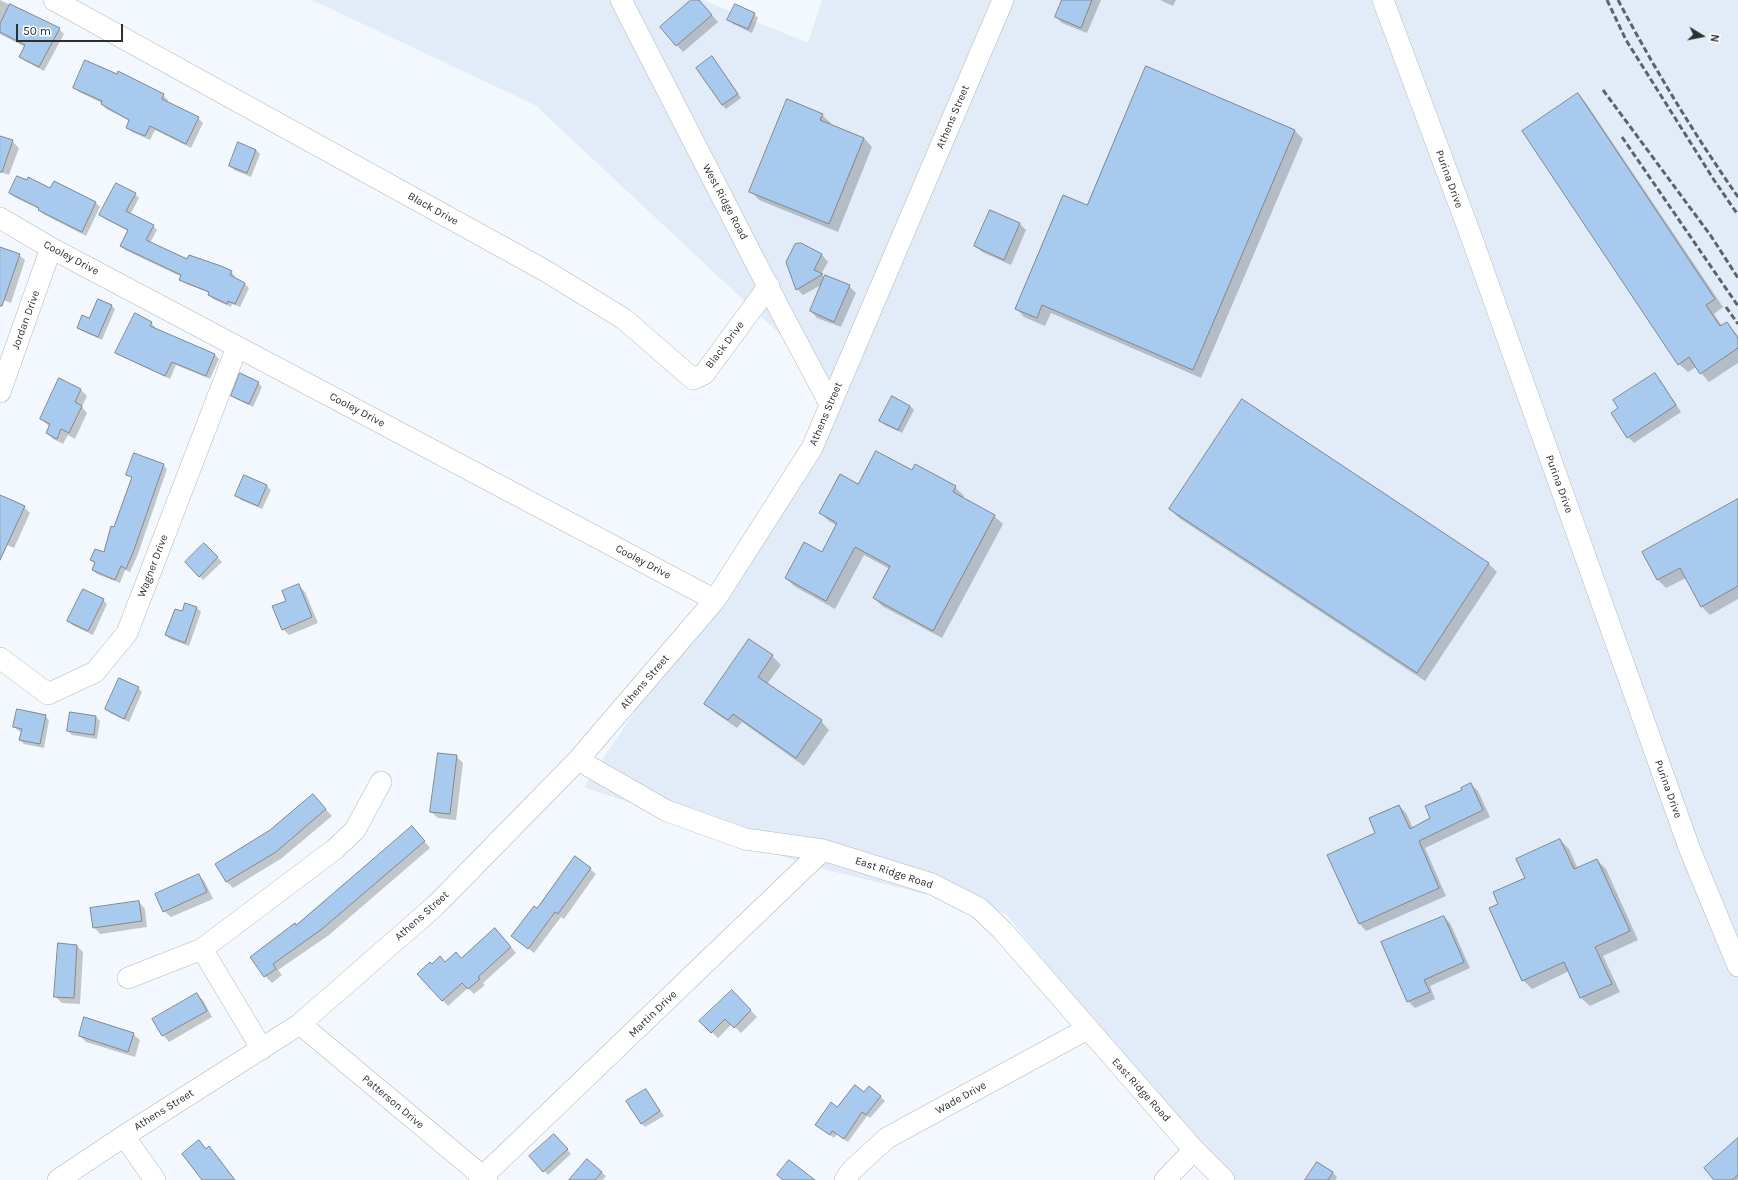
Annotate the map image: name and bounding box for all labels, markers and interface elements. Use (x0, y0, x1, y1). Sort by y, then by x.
scale bar (18, 16, 125, 42)
north arrow (1682, 16, 1722, 56)
text: 50 m (23, 24, 51, 38)
text: N (1707, 33, 1721, 43)
street label: Athens Street (934, 83, 972, 151)
street label: Purina Drive (1432, 148, 1466, 210)
street label: West Ridge Road (699, 162, 751, 242)
street label: Black Drive (405, 190, 461, 228)
street label: Cooley Drive (41, 238, 101, 278)
street label: Jordan Drive (9, 289, 43, 351)
street label: Black Drive (703, 319, 747, 371)
street label: Athens Street (807, 380, 845, 448)
street label: Cooley Drive (327, 390, 387, 430)
street label: Purina Drive (1542, 453, 1576, 515)
street label: Wagner Drive (135, 533, 171, 599)
street label: Cooley Drive (613, 542, 673, 582)
street label: Athens Street (618, 652, 672, 712)
street label: Purina Drive (1651, 758, 1685, 820)
street label: East Ridge Road (853, 854, 935, 892)
street label: Athens Street (392, 888, 452, 944)
street label: Martin Drive (626, 988, 680, 1040)
street label: East Ridge Road (1109, 1055, 1173, 1125)
street label: Patterson Drive (359, 1072, 427, 1132)
street label: Wade Drive (933, 1079, 989, 1117)
street label: Athens Street (132, 1086, 196, 1134)

